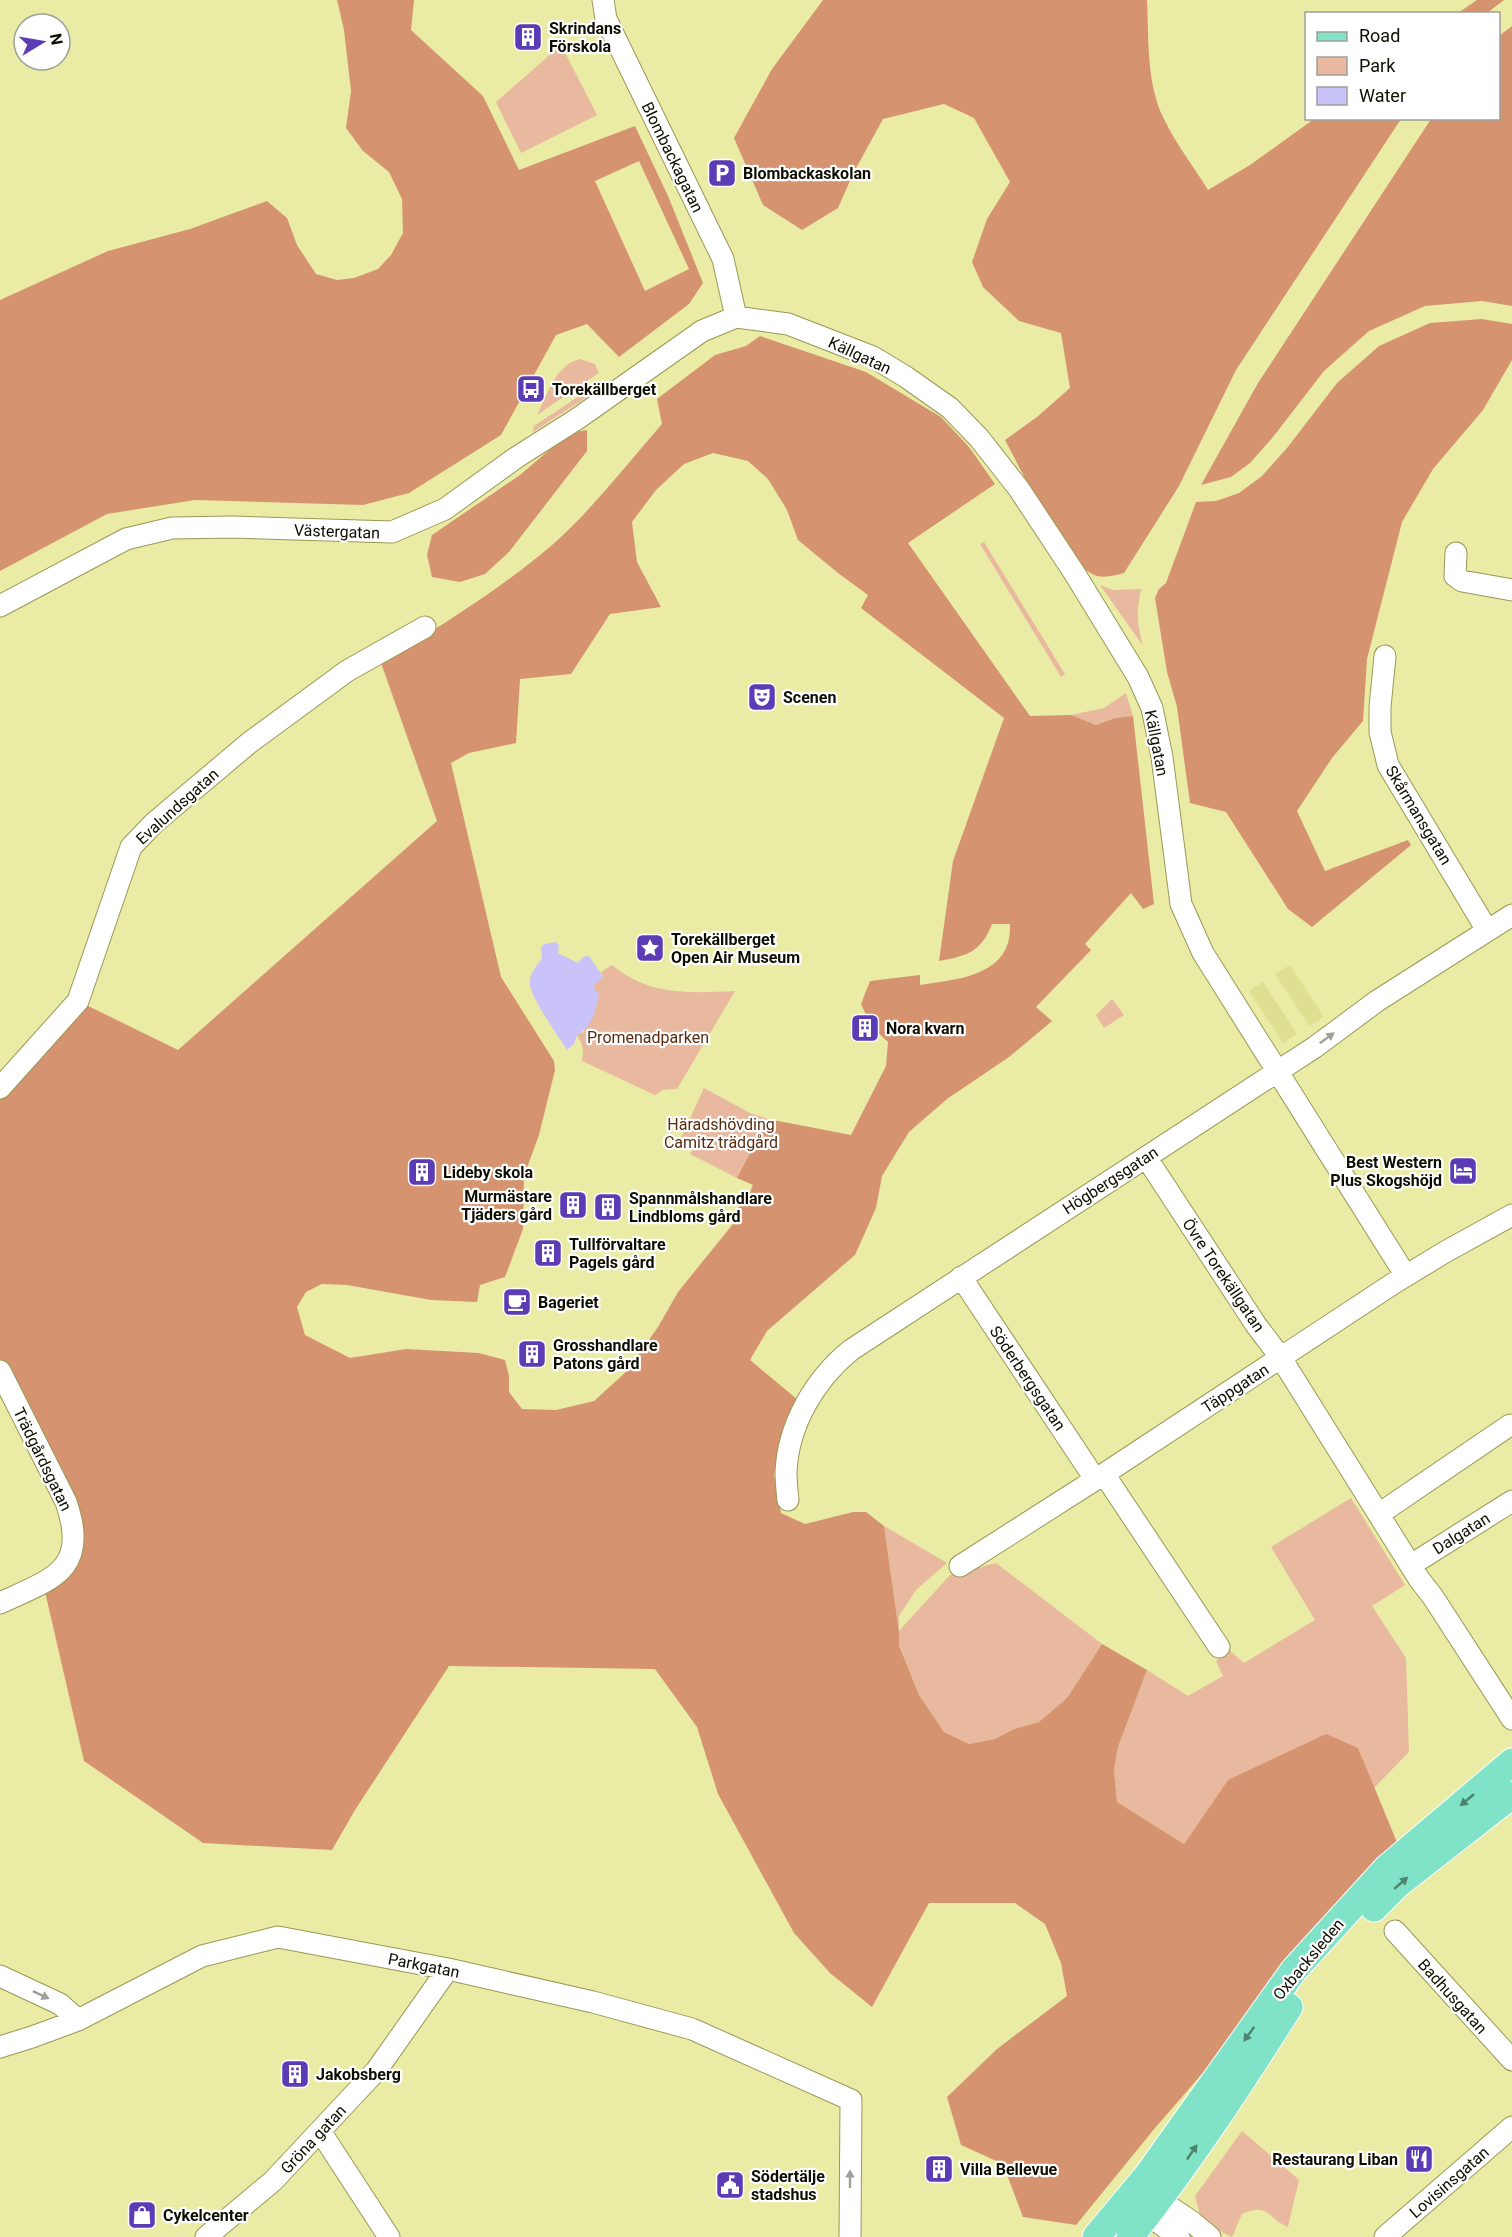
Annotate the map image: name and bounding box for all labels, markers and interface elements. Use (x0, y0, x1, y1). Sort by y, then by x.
north arrow (12, 12, 72, 72)
legend (1305, 12, 1500, 120)
place label: Skrindans Förskola (549, 19, 621, 56)
building icon: Skrindans Förskola (512, 21, 544, 53)
text: Road (1359, 25, 1400, 46)
text: N (46, 32, 67, 47)
text: Park (1359, 55, 1396, 76)
text: Water (1359, 85, 1406, 106)
street label: Blombackagatan (638, 99, 707, 215)
parking icon: Blombackaskolan (706, 157, 738, 189)
place label: Blombackaskolan (743, 164, 871, 183)
street label: Källgatan (825, 333, 894, 378)
bus stop icon: Torekällberget (515, 373, 547, 405)
place label: Torekällberget (552, 380, 657, 399)
street label: Västergatan (294, 521, 380, 542)
theatre icon: Scenen (746, 681, 778, 713)
place label: Scenen (783, 688, 836, 707)
street label: Källgatan (1141, 708, 1172, 778)
street label: Skårmansgatan (1382, 762, 1456, 868)
street label: Evalundsgatan (132, 764, 223, 848)
place label: Torekällberget Open Air Museum (671, 930, 800, 967)
place icon: Torekällberget Open Air Museum (634, 932, 666, 964)
building icon: Nora kvarn (849, 1012, 881, 1044)
place label: Nora kvarn (886, 1019, 964, 1038)
park label: Promenadparken (587, 1028, 709, 1047)
one-way arrow (1318, 1032, 1334, 1044)
park label: Häradshövding Camitz trädgård (664, 1115, 778, 1152)
street label: Högbergsgatan (1059, 1143, 1162, 1218)
place label: Best Western Plus Skogshöjd (1330, 1153, 1442, 1190)
hotel icon: Best Western Plus Skogshöjd (1447, 1155, 1479, 1187)
building icon: Lideby skola (406, 1156, 438, 1188)
place label: Lideby skola (443, 1163, 534, 1182)
place label: Murmästare Tjäders gård (461, 1187, 552, 1224)
building icon: Murmästare Tjäders gård (557, 1189, 589, 1221)
place label: Spannmålshandlare Lindbloms gård (629, 1189, 772, 1226)
building icon: Spannmålshandlare Lindbloms gård (592, 1191, 624, 1223)
street label: Övre Torekällgatan (1179, 1215, 1269, 1336)
place label: Tullförvaltare Pagels gård (569, 1235, 666, 1272)
building icon: Tullförvaltare Pagels gård (532, 1237, 564, 1269)
cafe icon: Bageriet (501, 1286, 533, 1318)
place label: Bageriet (538, 1293, 599, 1312)
street label: Söderbergsgatan (986, 1322, 1070, 1434)
place label: Grosshandlare Patons gård (553, 1336, 658, 1373)
building icon: Grosshandlare Patons gård (516, 1338, 548, 1370)
street label: Täppgatan (1198, 1360, 1272, 1417)
street label: Trädgårdsgatan (9, 1404, 76, 1514)
street label: Dalgatan (1429, 1509, 1493, 1558)
one-way arrow (1460, 1793, 1475, 1806)
one-way arrow (1393, 1876, 1408, 1890)
street label: Oxbacksleden (1269, 1915, 1348, 2004)
street label: Parkgatan (386, 1949, 461, 1982)
street label: Badhusgatan (1414, 1955, 1491, 2038)
one-way arrow (32, 1991, 49, 2000)
one-way arrow (1243, 2025, 1255, 2041)
building icon: Jakobsberg (279, 2058, 311, 2090)
place label: Jakobsberg (316, 2065, 401, 2084)
street label: Gröna gatan (277, 2101, 350, 2178)
restaurant icon: Restaurang Liban (1403, 2143, 1435, 2175)
street label: Lovisinsgatan (1406, 2143, 1493, 2222)
one-way arrow (1186, 2145, 1198, 2161)
place label: Restaurang Liban (1272, 2150, 1398, 2169)
building icon: Villa Bellevue (923, 2153, 955, 2185)
place label: Villa Bellevue (960, 2160, 1058, 2179)
place label: Södertälje stadshus (751, 2167, 825, 2204)
public building icon: Södertälje stadshus (714, 2169, 746, 2201)
one-way arrow (845, 2169, 855, 2188)
shop icon: Cykelcenter (126, 2199, 158, 2231)
place label: Cykelcenter (163, 2206, 249, 2225)

